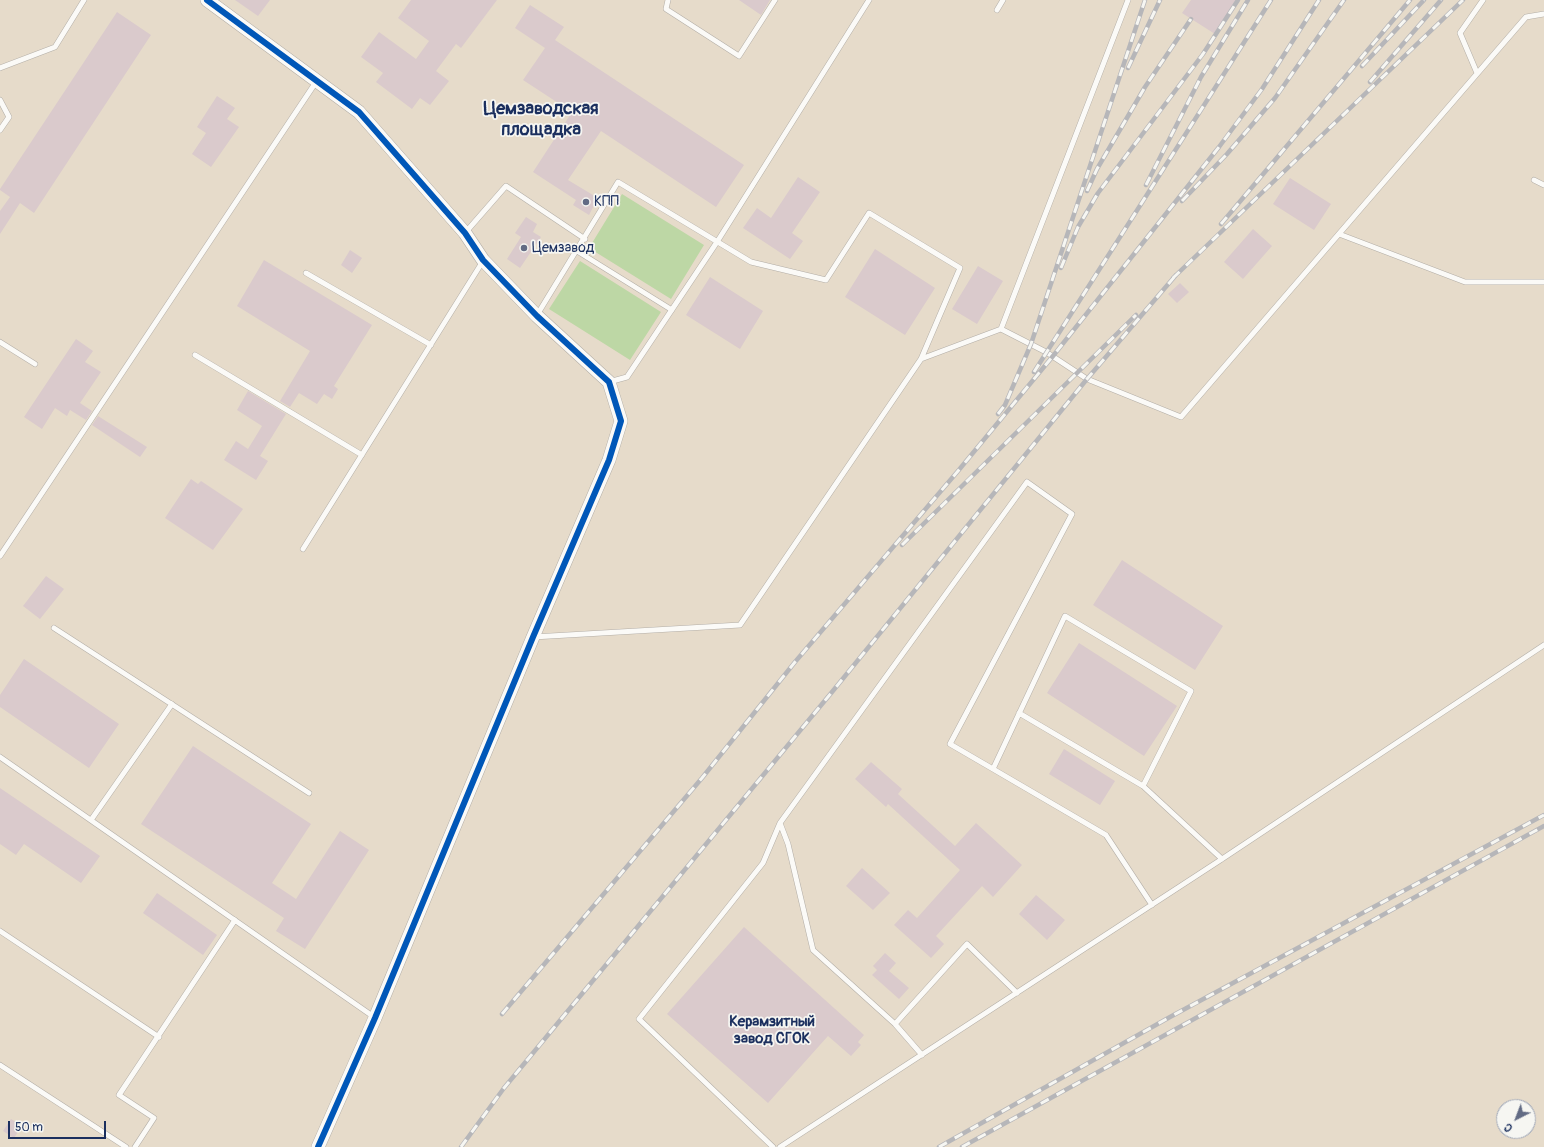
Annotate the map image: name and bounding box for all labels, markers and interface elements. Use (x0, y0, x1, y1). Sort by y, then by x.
district label: Цемзаводская площадка (483, 98, 599, 140)
place label: КПП (594, 194, 619, 210)
marker: КПП (581, 197, 591, 207)
place label: Цемзавод (532, 240, 594, 256)
marker: Цемзавод (519, 243, 529, 253)
district label: Керамзитный завод СГОК (729, 1013, 815, 1048)
north arrow (1496, 1099, 1536, 1139)
scale bar (10, 1113, 108, 1139)
text: 50 m (15, 1120, 43, 1135)
text: С (1501, 1120, 1515, 1135)

